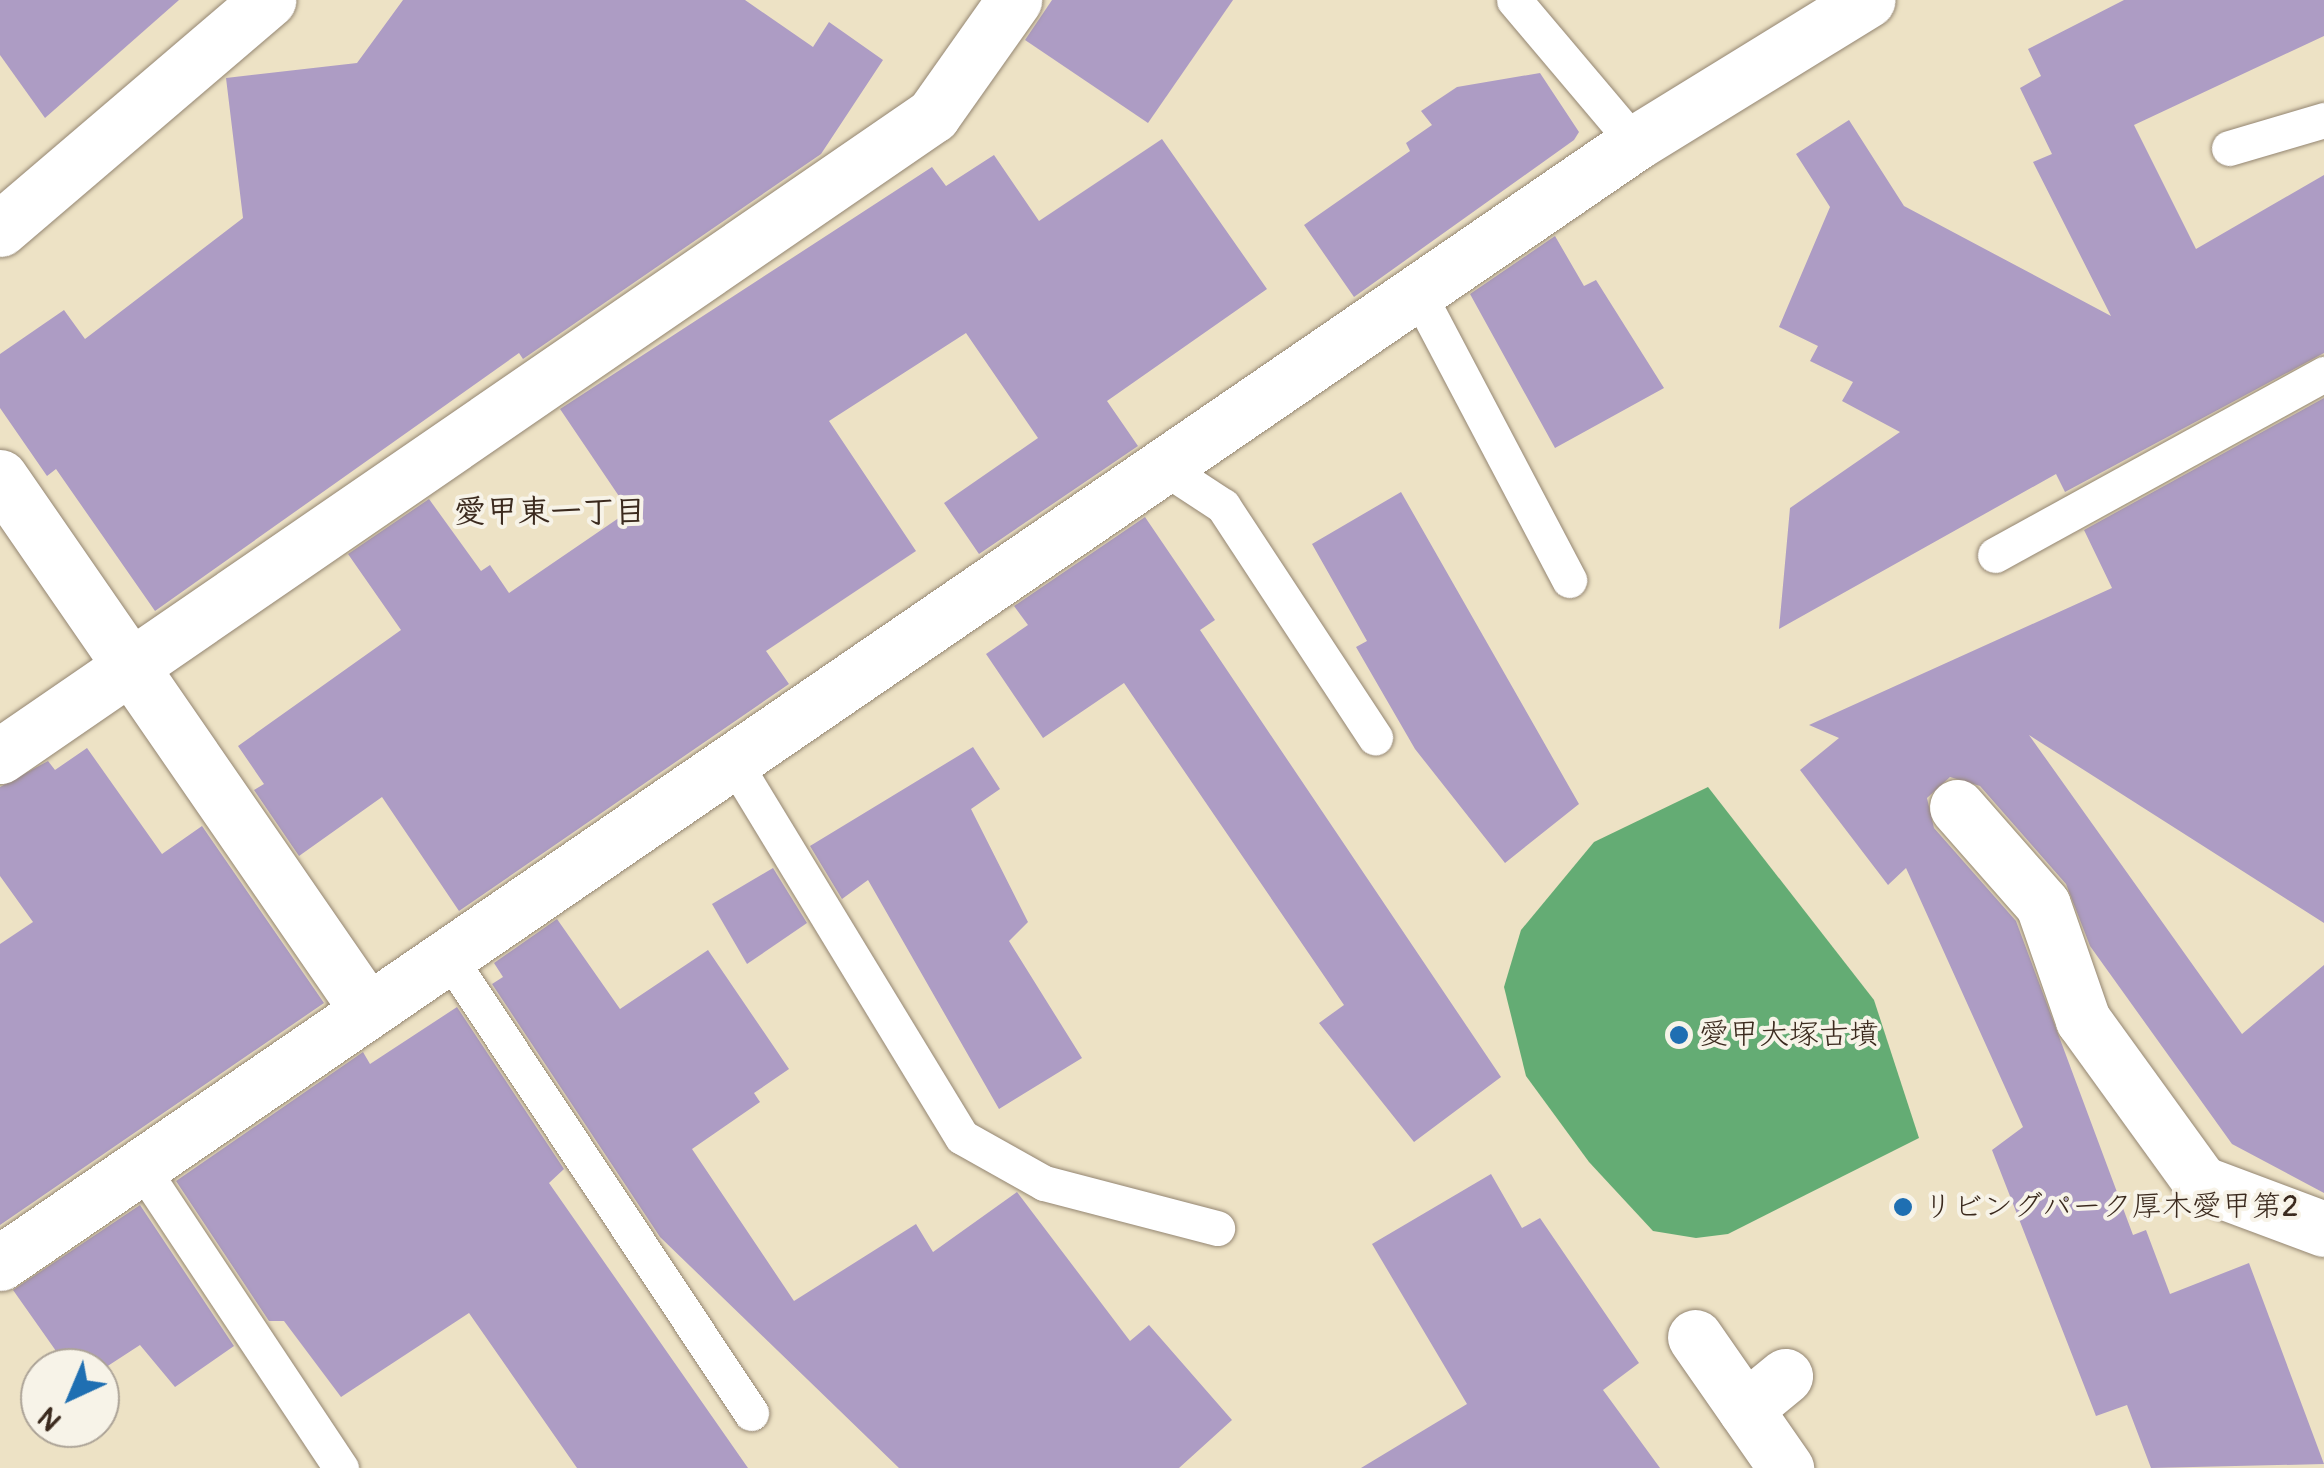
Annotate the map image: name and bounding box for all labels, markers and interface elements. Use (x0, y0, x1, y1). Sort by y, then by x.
district label: 愛甲東一丁目 (454, 493, 646, 531)
place label: 愛甲大塚古墳 (1699, 1017, 1879, 1053)
marker: 愛甲大塚古墳 (1668, 1024, 1690, 1046)
place label: リビングパーク厚木愛甲第2 (1923, 1189, 2300, 1225)
marker: リビングパーク厚木愛甲第2 (1892, 1196, 1914, 1218)
north arrow (20, 1348, 120, 1448)
text: N (31, 1399, 69, 1438)

